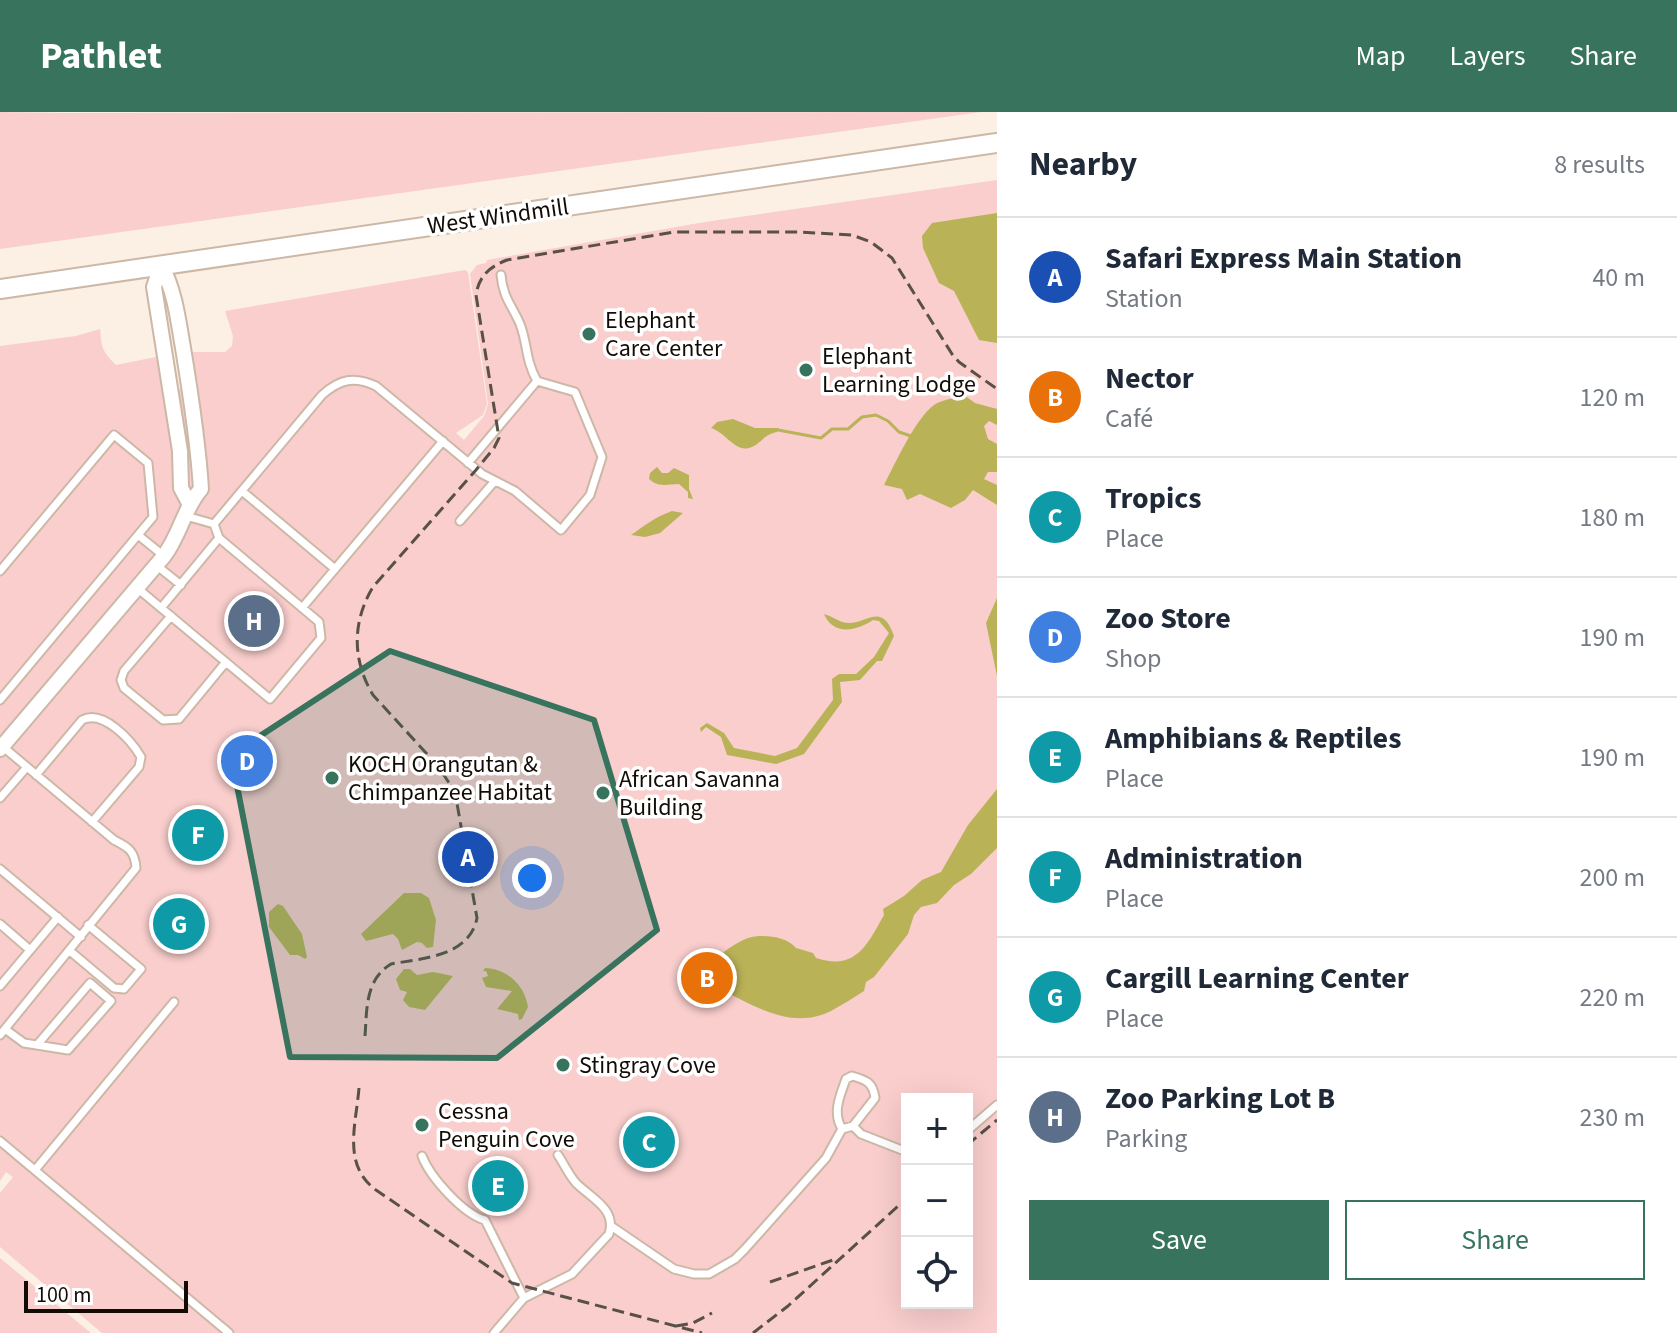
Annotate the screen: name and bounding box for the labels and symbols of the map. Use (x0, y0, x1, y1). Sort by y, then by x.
street label: West Windmill (425, 189, 571, 244)
place label: Elephant Care Center (605, 303, 723, 366)
marker: Elephant Care Center (580, 325, 598, 343)
place label: Elephant Learning Lodge (822, 339, 976, 402)
marker: Elephant Learning Lodge (797, 361, 815, 379)
pin: H (228, 591, 280, 651)
pin: D (221, 731, 273, 791)
place label: KOCH Orangutan & Chimpanzee Habitat (348, 747, 552, 810)
place label: African Savanna Building (619, 762, 780, 825)
marker: KOCH Orangutan & Chimpanzee Habitat (323, 769, 341, 787)
marker: African Savanna Building (594, 784, 612, 802)
pin: F (172, 805, 224, 865)
pin: A (442, 827, 494, 887)
your location (512, 858, 552, 898)
pin: G (153, 894, 205, 954)
pin: B (681, 948, 733, 1008)
place label: Stingray Cove (579, 1048, 716, 1083)
marker: Stingray Cove (554, 1056, 572, 1074)
place label: Cessna Penguin Cove (438, 1094, 575, 1157)
pin: C (623, 1112, 675, 1172)
marker: Cessna Penguin Cove (413, 1116, 431, 1134)
pin: E (472, 1156, 524, 1216)
scale bar (24, 1277, 188, 1313)

